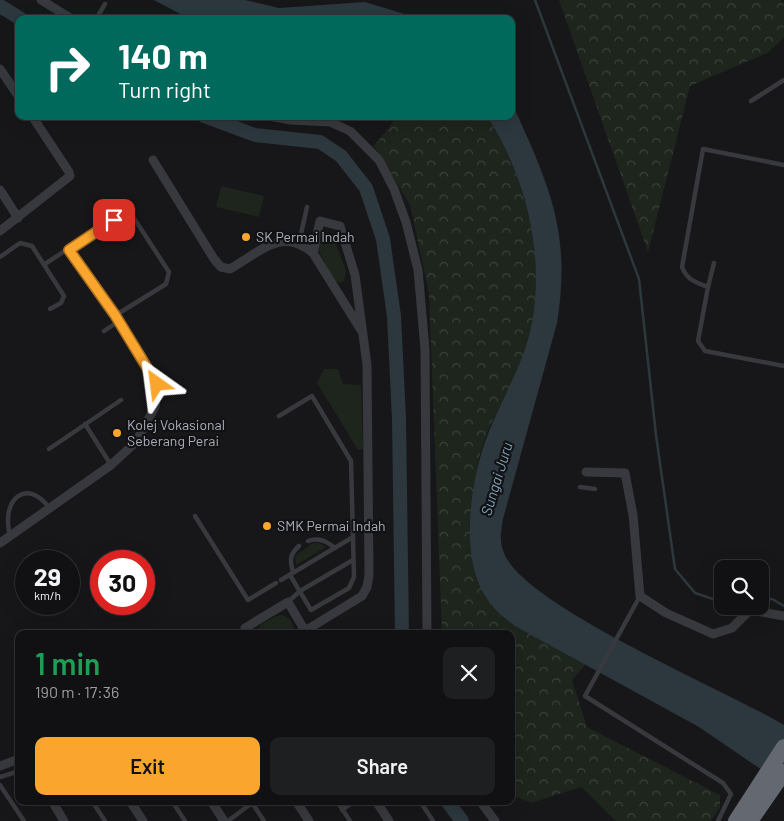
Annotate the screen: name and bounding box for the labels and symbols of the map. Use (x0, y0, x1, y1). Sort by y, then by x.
pin (93, 199, 135, 241)
place label: SK Permai Indah (256, 228, 355, 245)
marker: SK Permai Indah (240, 231, 252, 243)
position arrow (130, 357, 182, 409)
place label: Kolej Vokasional Seberang Perai (127, 416, 225, 449)
marker: Kolej Vokasional Seberang Perai (111, 427, 123, 439)
water label: Sungai Juru (476, 440, 516, 518)
place label: SMK Permai Indah (277, 517, 386, 534)
marker: SMK Permai Indah (261, 520, 273, 532)
speed limit sign: 30 (90, 550, 155, 615)

